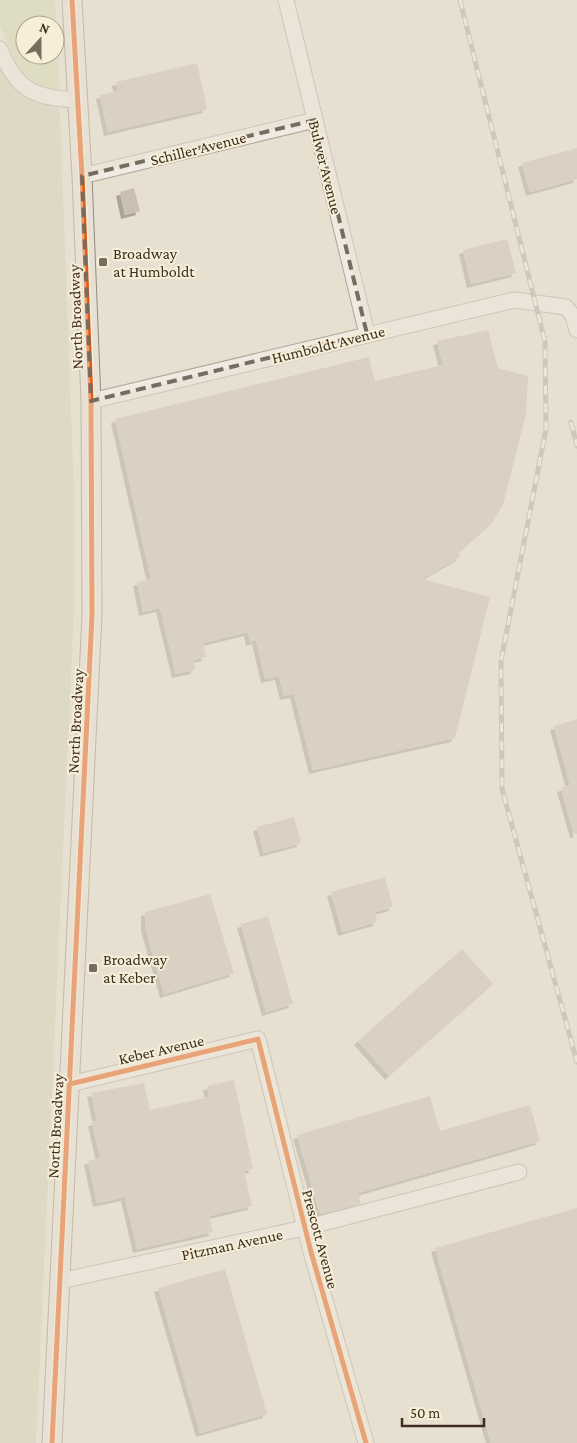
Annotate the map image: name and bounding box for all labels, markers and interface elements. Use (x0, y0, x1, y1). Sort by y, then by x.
north arrow (15, 15, 65, 65)
text: N (37, 19, 52, 37)
street label: Bulwer Avenue (306, 119, 345, 216)
street label: Schiller Avenue (148, 128, 248, 169)
place label: Broadway at Humboldt (113, 245, 195, 280)
marker: Broadway at Humboldt (97, 256, 109, 268)
street label: North Broadway (65, 263, 87, 370)
street label: Humboldt Avenue (270, 322, 386, 367)
street label: North Broadway (64, 667, 88, 774)
place label: Broadway at Keber (103, 951, 168, 986)
marker: Broadway at Keber (87, 962, 99, 974)
street label: Keber Avenue (117, 1031, 205, 1068)
street label: North Broadway (44, 1072, 68, 1179)
street label: Prescott Avenue (299, 1188, 342, 1291)
street label: Pitzman Avenue (180, 1225, 284, 1264)
scale bar (402, 1396, 484, 1428)
text: 50 m (410, 1405, 440, 1421)

